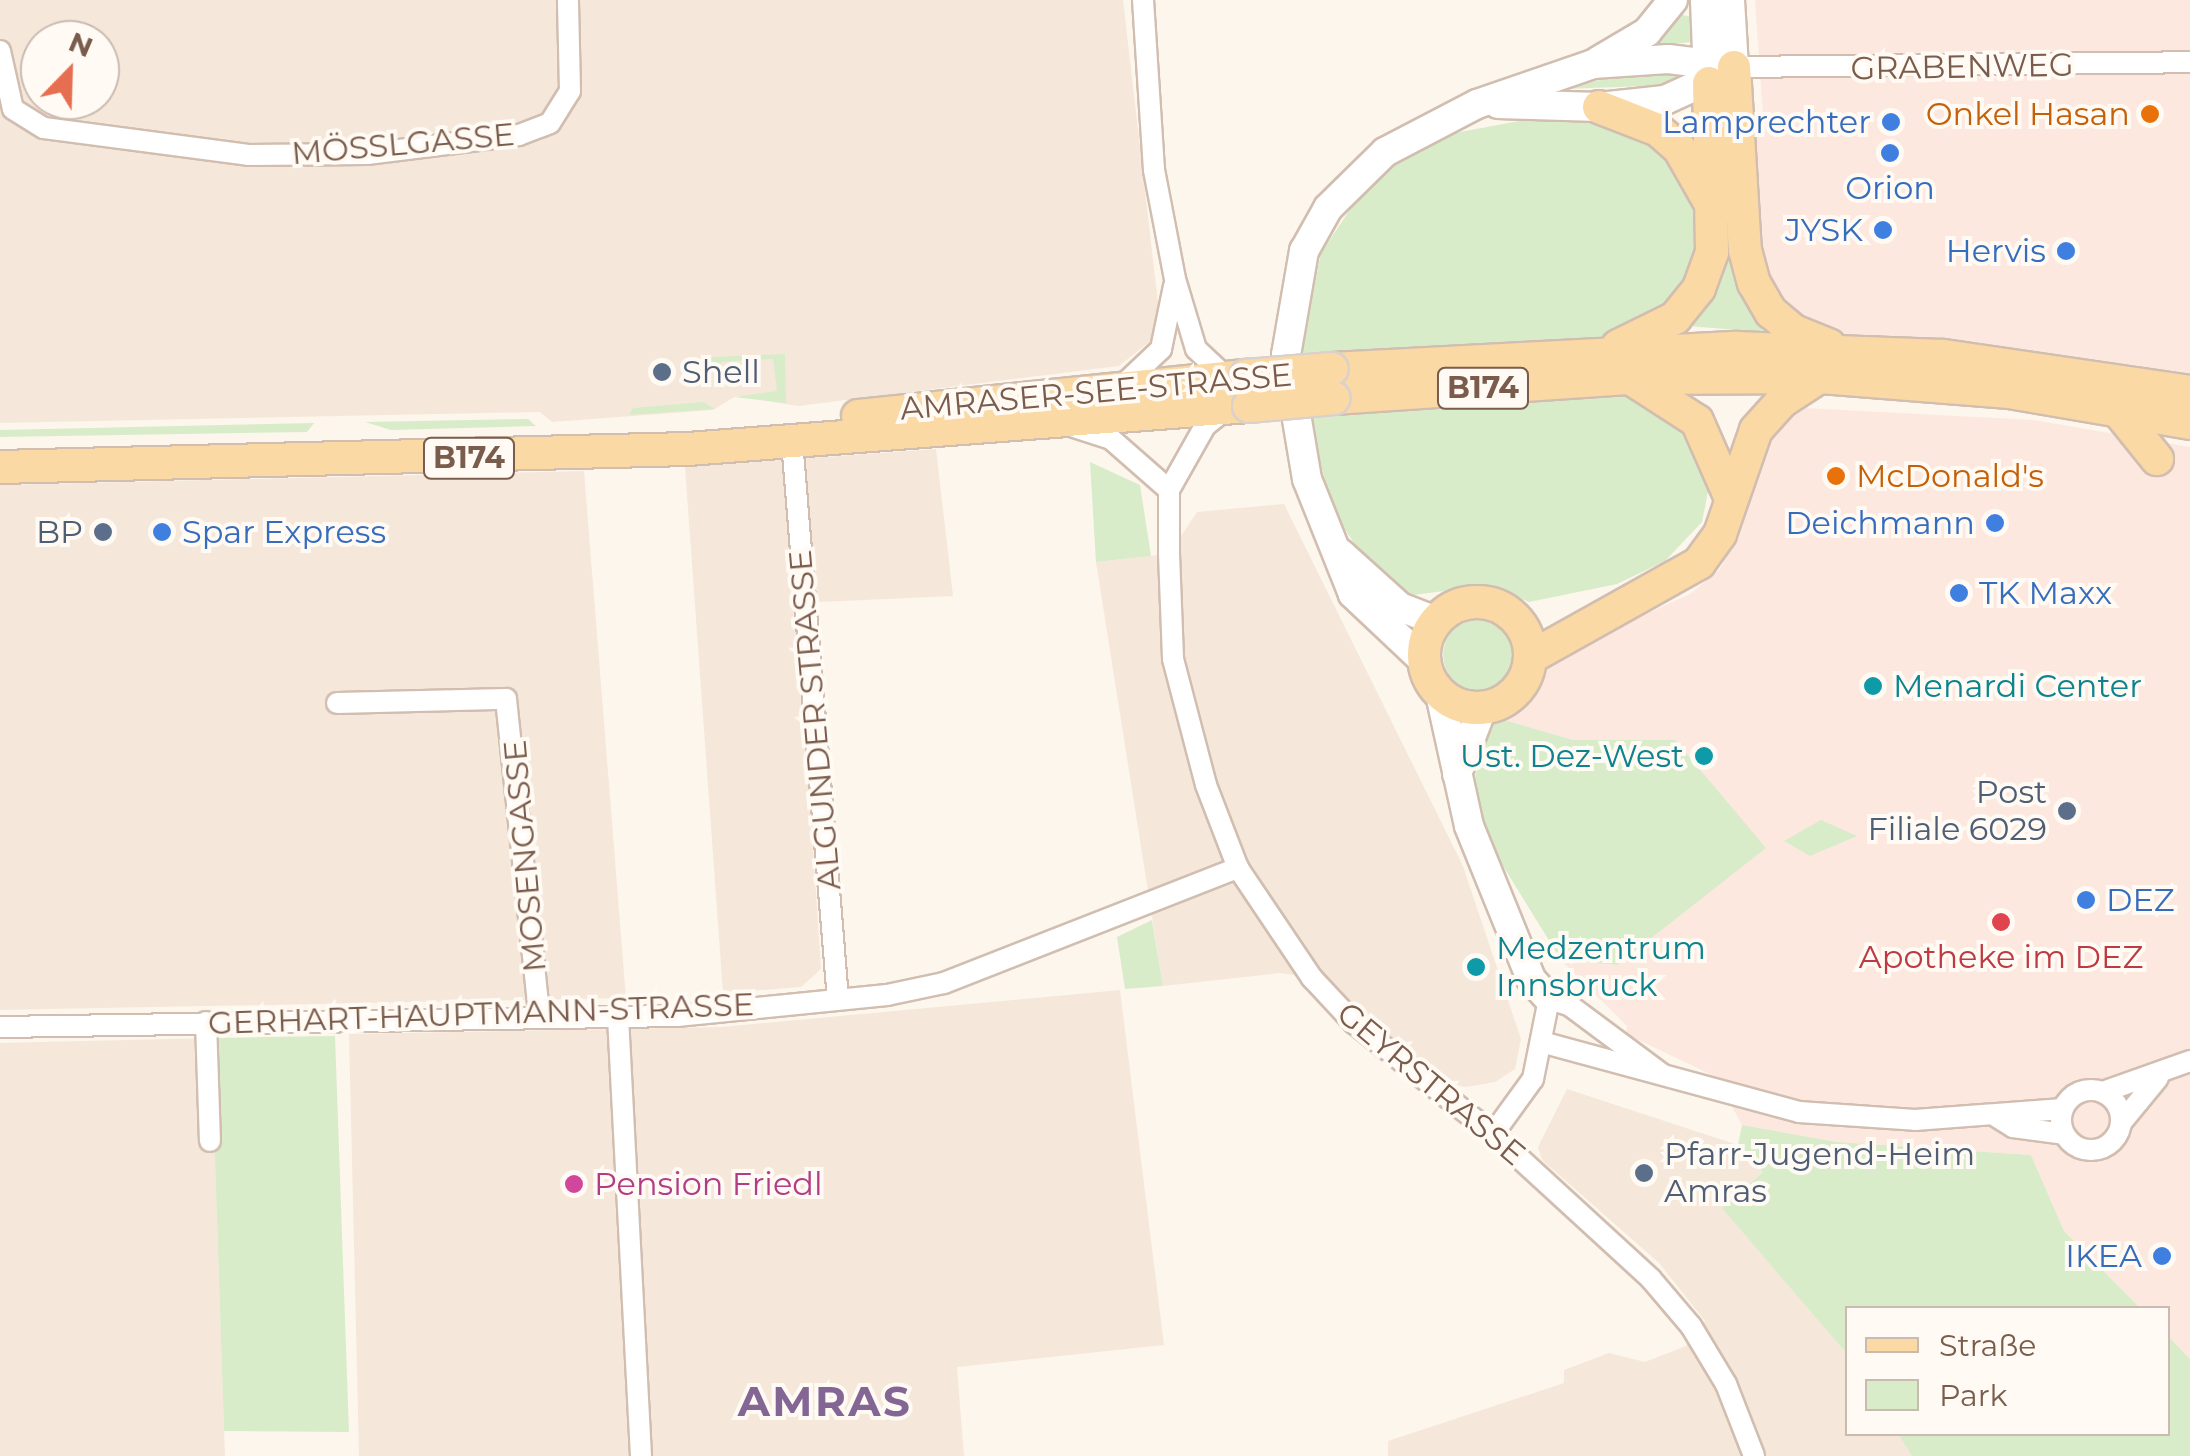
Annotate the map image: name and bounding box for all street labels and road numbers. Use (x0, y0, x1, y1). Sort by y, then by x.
street label: GRABENWEG (1850, 46, 2074, 88)
street label: MÖSSLGASSE (290, 115, 516, 173)
street label: AMRASER-SEE-STRASSE (898, 356, 1294, 428)
road number: B174 (1436, 363, 1530, 413)
road number: B174 (422, 433, 516, 483)
street label: ALGUNDER STRASSE (781, 548, 849, 892)
street label: MOSENGASSE (496, 738, 554, 974)
street label: GERHART-HAUPTMANN-STRASSE (207, 985, 755, 1043)
street label: GEYRSTRASSE (1329, 994, 1533, 1174)

